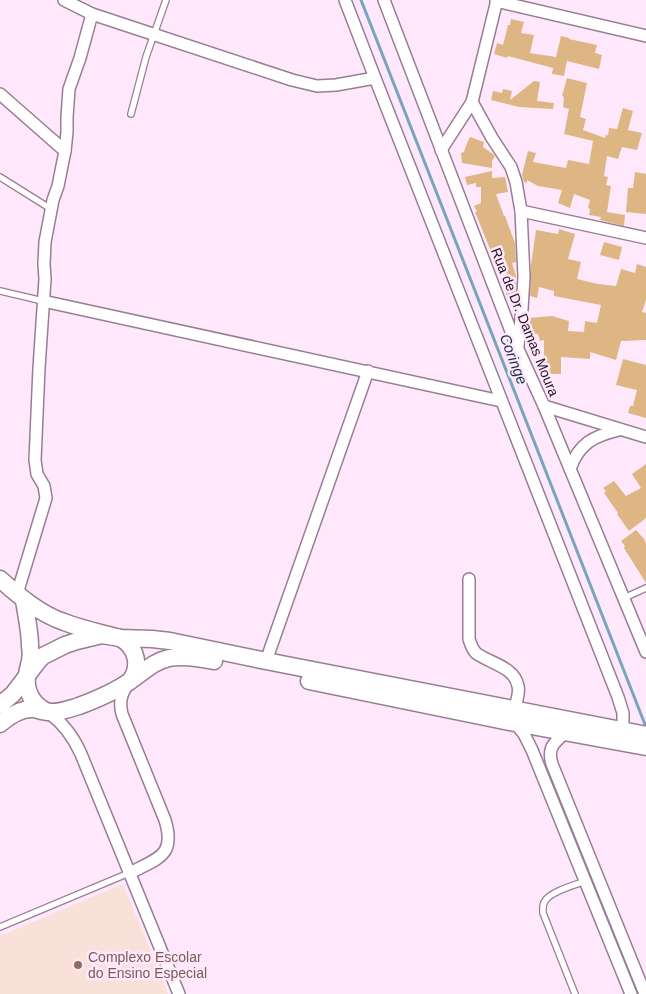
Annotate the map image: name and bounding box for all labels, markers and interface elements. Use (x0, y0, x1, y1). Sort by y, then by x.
street label: Rua de Dr. Damas Moura (488, 245, 562, 399)
water label: Coringe (497, 331, 531, 387)
place label: Complexo Escolar do Ensino Especial (88, 949, 207, 981)
marker: Complexo Escolar do Ensino Especial (72, 959, 84, 971)

